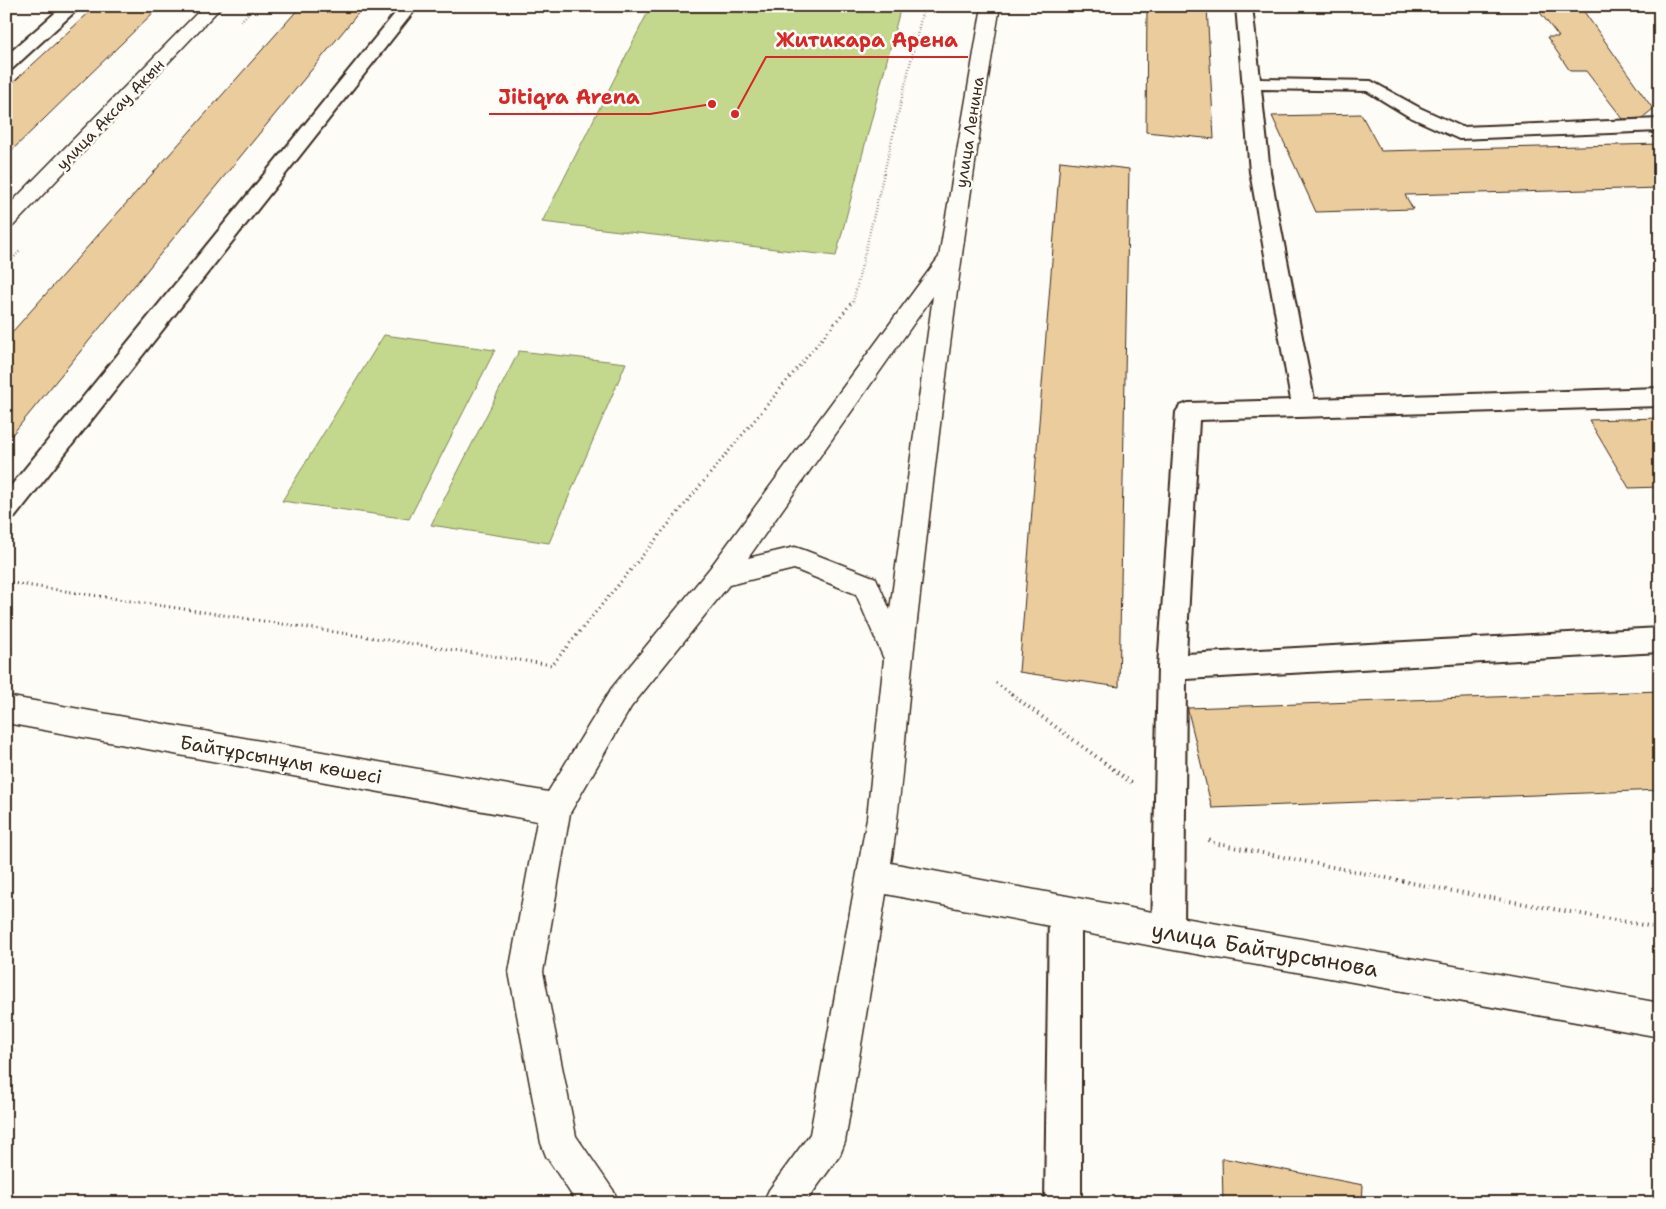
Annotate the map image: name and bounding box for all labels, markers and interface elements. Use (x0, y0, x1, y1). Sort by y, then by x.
callout: Житикара Арена (766, 22, 968, 57)
text: Житикара Арена (776, 27, 958, 53)
street label: улица Аксау Акын (52, 54, 169, 174)
street label: улица Ленина (950, 75, 989, 189)
callout: Jitiqra Arena (489, 79, 650, 114)
text: Jitiqra Arena (498, 84, 640, 110)
street label: Байтұрсынұлы көшесі (178, 729, 384, 790)
street label: улица Байтурсынова (1149, 915, 1381, 984)

